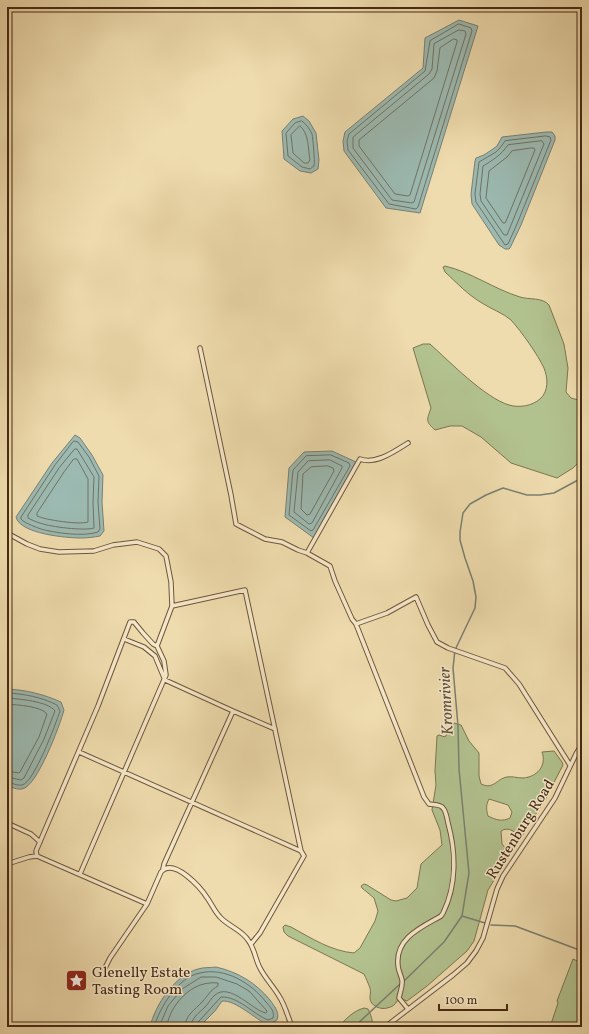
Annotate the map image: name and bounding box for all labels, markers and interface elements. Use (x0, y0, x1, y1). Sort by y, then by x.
water label: Kromrivier (434, 665, 460, 736)
street label: Rustenburg Road (482, 776, 560, 884)
place label: Glenelly Estate Tasting Room (92, 963, 190, 1001)
place icon: Glenelly Estate Tasting Room (63, 968, 89, 994)
scale bar (439, 986, 507, 1012)
text: 100 m (445, 993, 478, 1009)

